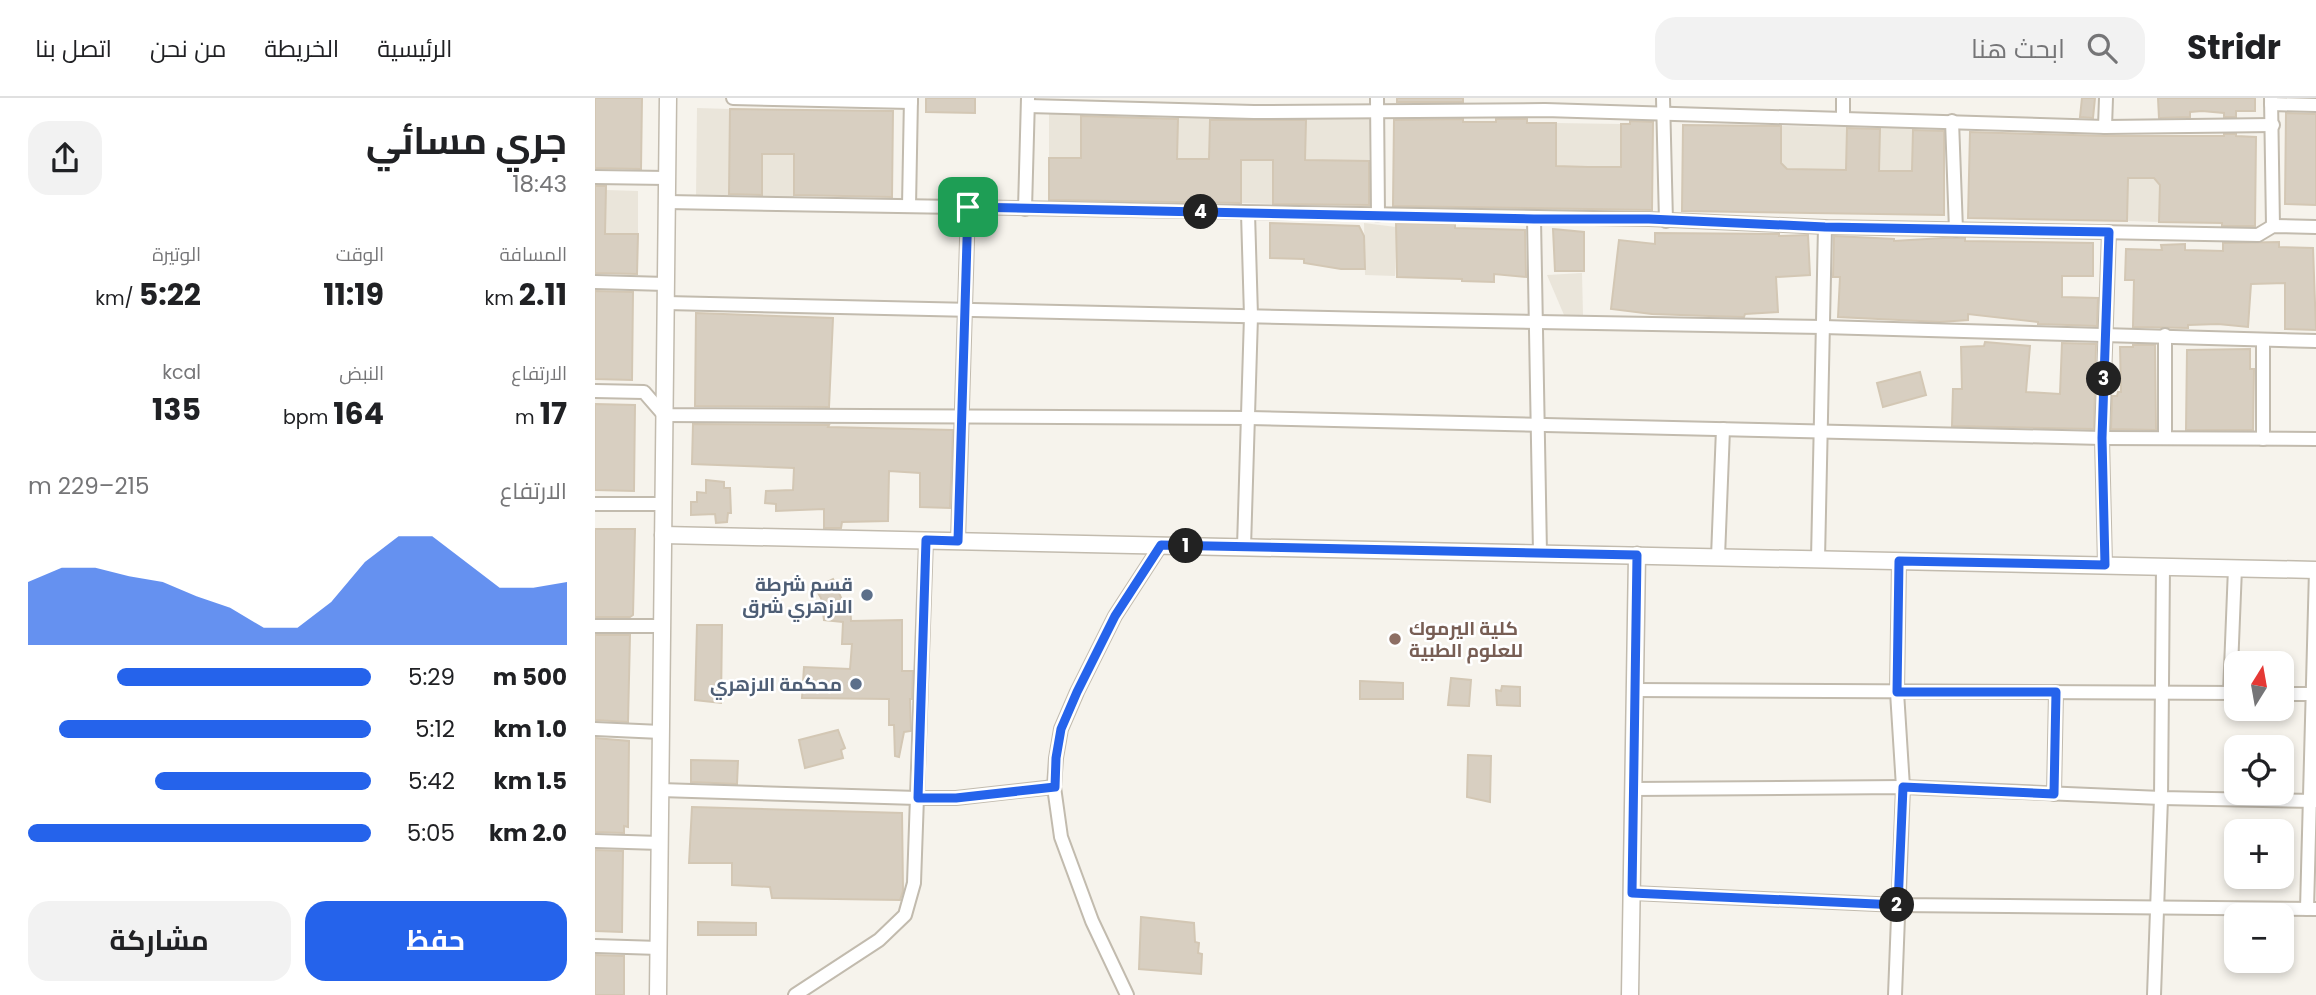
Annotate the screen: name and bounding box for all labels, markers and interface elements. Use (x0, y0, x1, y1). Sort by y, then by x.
search box (1655, 17, 2145, 80)
text: Stridr (2187, 24, 2281, 71)
icon: search (2083, 29, 2121, 67)
text: ابحث هنا (1971, 31, 2065, 67)
text: اتصل بنا (35, 32, 112, 65)
text: من نحن (150, 32, 226, 65)
text: الخريطة (264, 32, 339, 65)
text: الرئيسية (377, 32, 453, 65)
text: جري مسائي (366, 114, 567, 167)
button: share (28, 121, 102, 195)
text: 18:43 (512, 168, 567, 200)
pin (938, 177, 998, 237)
icon: arrive (949, 188, 987, 226)
pin: 4 (1183, 194, 1219, 230)
text: 4 (1194, 198, 1207, 225)
text: الوتيرة (152, 241, 201, 268)
text: الوقت (336, 241, 384, 268)
text: المسافة (499, 241, 567, 268)
text: 5:22 (139, 273, 201, 316)
text: 11:19 (323, 273, 384, 316)
text: 2.11 (519, 273, 567, 316)
text: /km (95, 285, 139, 312)
text: km (484, 285, 519, 312)
text: kcal (162, 359, 201, 386)
text: النبض (339, 360, 384, 387)
text: الارتفاع (511, 360, 567, 387)
pin: 3 (2087, 362, 2121, 396)
text: 3 (2098, 365, 2109, 392)
text: 135 (152, 388, 201, 431)
text: 164 (333, 392, 384, 435)
text: 17 (540, 392, 567, 435)
text: bpm (283, 404, 333, 431)
text: m (515, 404, 540, 431)
text: 215–229 m (28, 470, 149, 502)
text: الارتفاع (500, 475, 567, 507)
pin: 1 (1169, 528, 1203, 564)
text: 1 (1182, 532, 1189, 559)
place label: قسم شرطة الازهري شرق (742, 571, 853, 622)
marker: قسم شرطة الازهري شرق (859, 587, 875, 603)
place label: كلية اليرموك للعلوم الطبية (1409, 615, 1523, 664)
marker: كلية اليرموك للعلوم الطبية (1387, 631, 1403, 647)
north arrow (2224, 651, 2294, 721)
map controls (2224, 651, 2294, 973)
text: 5:29 (408, 661, 455, 693)
text: 500 m (493, 661, 567, 693)
place label: محكمة الازهري (710, 671, 842, 700)
marker: محكمة الازهري (848, 676, 864, 692)
text: 5:12 (415, 713, 455, 745)
text: 1.0 km (493, 713, 567, 745)
button: locate (2224, 735, 2294, 805)
text: 5:42 (408, 765, 455, 797)
text: 1.5 km (493, 765, 567, 797)
text: 5:05 (407, 817, 455, 849)
text: 2.0 km (489, 817, 567, 849)
button: + (2224, 819, 2294, 889)
pin: 2 (1879, 888, 1915, 922)
text: 2 (1891, 891, 1902, 918)
button: مشاركة (28, 901, 291, 981)
button: حفظ (305, 901, 567, 981)
button: − (2224, 903, 2294, 973)

